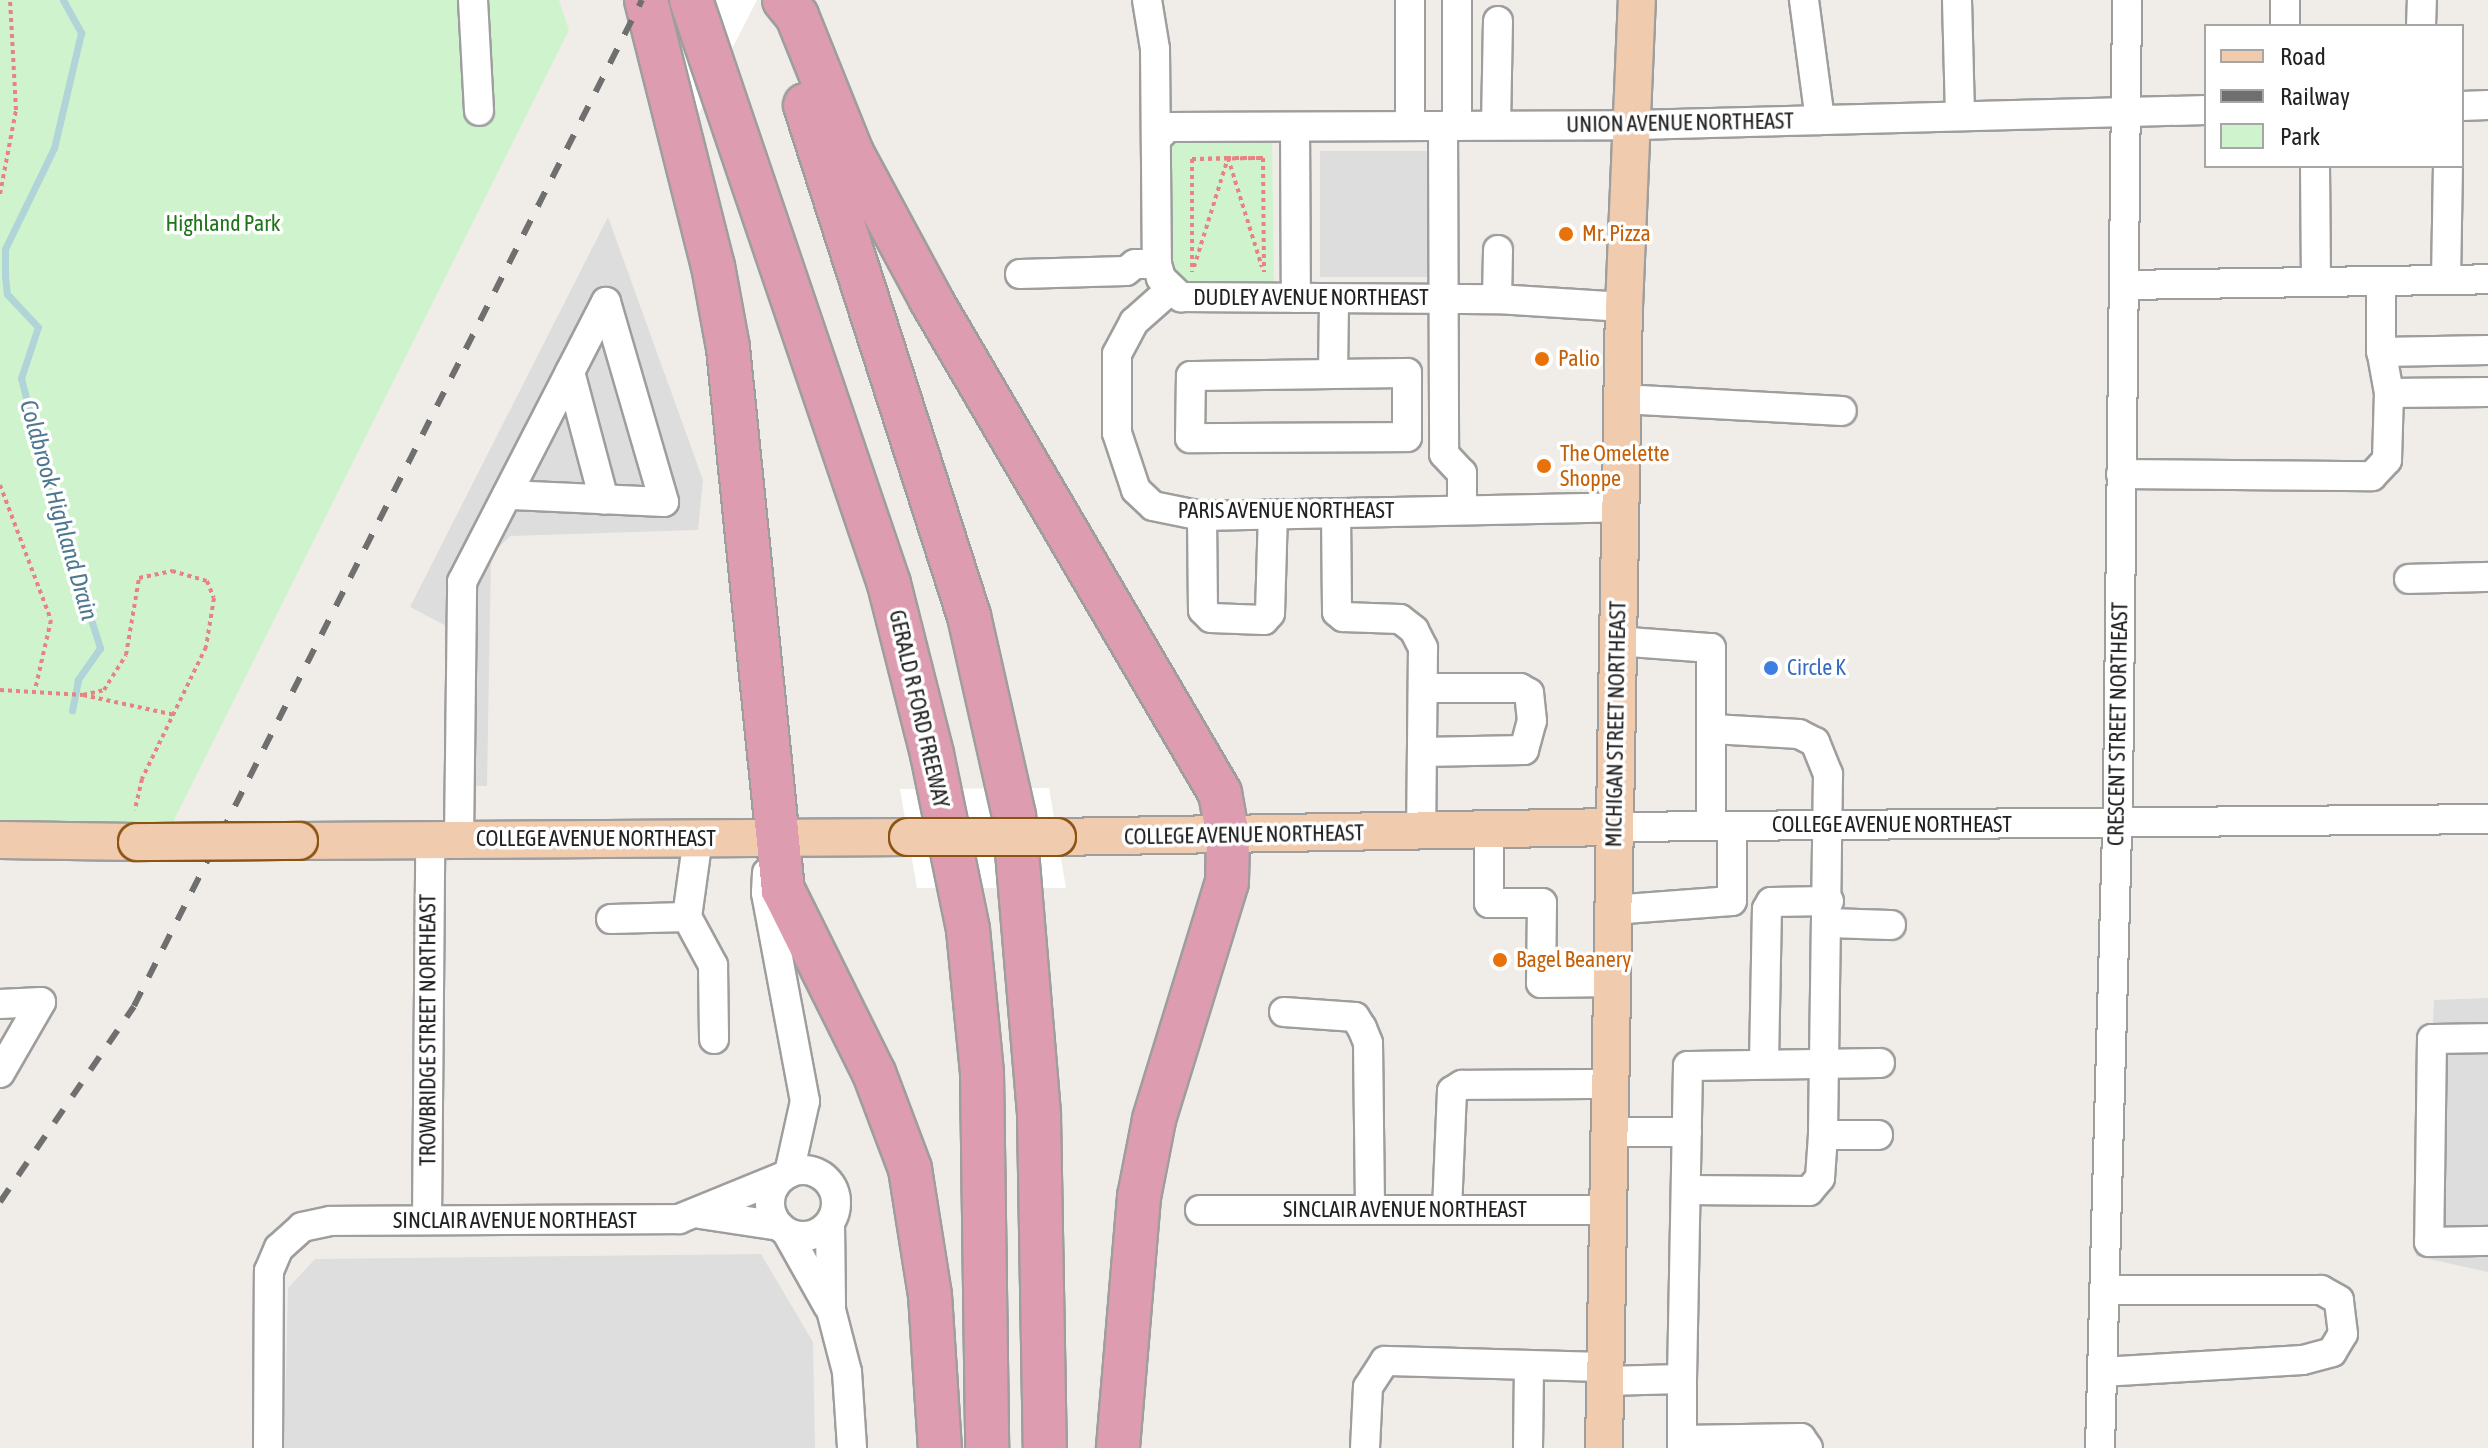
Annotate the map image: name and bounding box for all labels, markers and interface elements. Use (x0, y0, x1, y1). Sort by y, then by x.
legend (2204, 24, 2464, 168)
text: Road (2280, 43, 2326, 70)
text: Railway (2280, 83, 2350, 110)
street label: UNION AVENUE NORTHEAST (1566, 108, 1794, 138)
text: Park (2280, 123, 2320, 150)
park label: Highland Park (166, 211, 280, 237)
place label: Mr. Pizza (1582, 221, 1651, 247)
marker: Mr. Pizza (1557, 225, 1575, 243)
street label: DUDLEY AVENUE NORTHEAST (1193, 285, 1429, 311)
place label: Palio (1558, 346, 1600, 372)
marker: Palio (1533, 350, 1551, 368)
water label: Coldbrook Highland Drain (14, 397, 104, 623)
place label: The Omelette Shoppe (1560, 440, 1670, 492)
marker: The Omelette Shoppe (1535, 457, 1553, 475)
street label: PARIS AVENUE NORTHEAST (1178, 498, 1394, 524)
street label: MICHIGAN STREET NORTHEAST (1601, 600, 1631, 848)
street label: CRESCENT STREET NORTHEAST (2103, 602, 2133, 846)
street label: GERALD R FORD FREEWAY (883, 607, 955, 811)
place label: Circle K (1787, 655, 1846, 681)
marker: Circle K (1762, 659, 1780, 677)
street label: COLLEGE AVENUE NORTHEAST (1772, 812, 2012, 838)
street label: COLLEGE AVENUE NORTHEAST (1124, 820, 1364, 850)
street label: COLLEGE AVENUE NORTHEAST (476, 826, 716, 852)
street label: TROWBRIDGE STREET NORTHEAST (415, 894, 441, 1166)
place label: Bagel Beanery (1516, 947, 1631, 973)
marker: Bagel Beanery (1491, 951, 1509, 969)
street label: SINCLAIR AVENUE NORTHEAST (1283, 1197, 1527, 1223)
street label: SINCLAIR AVENUE NORTHEAST (393, 1208, 637, 1234)

